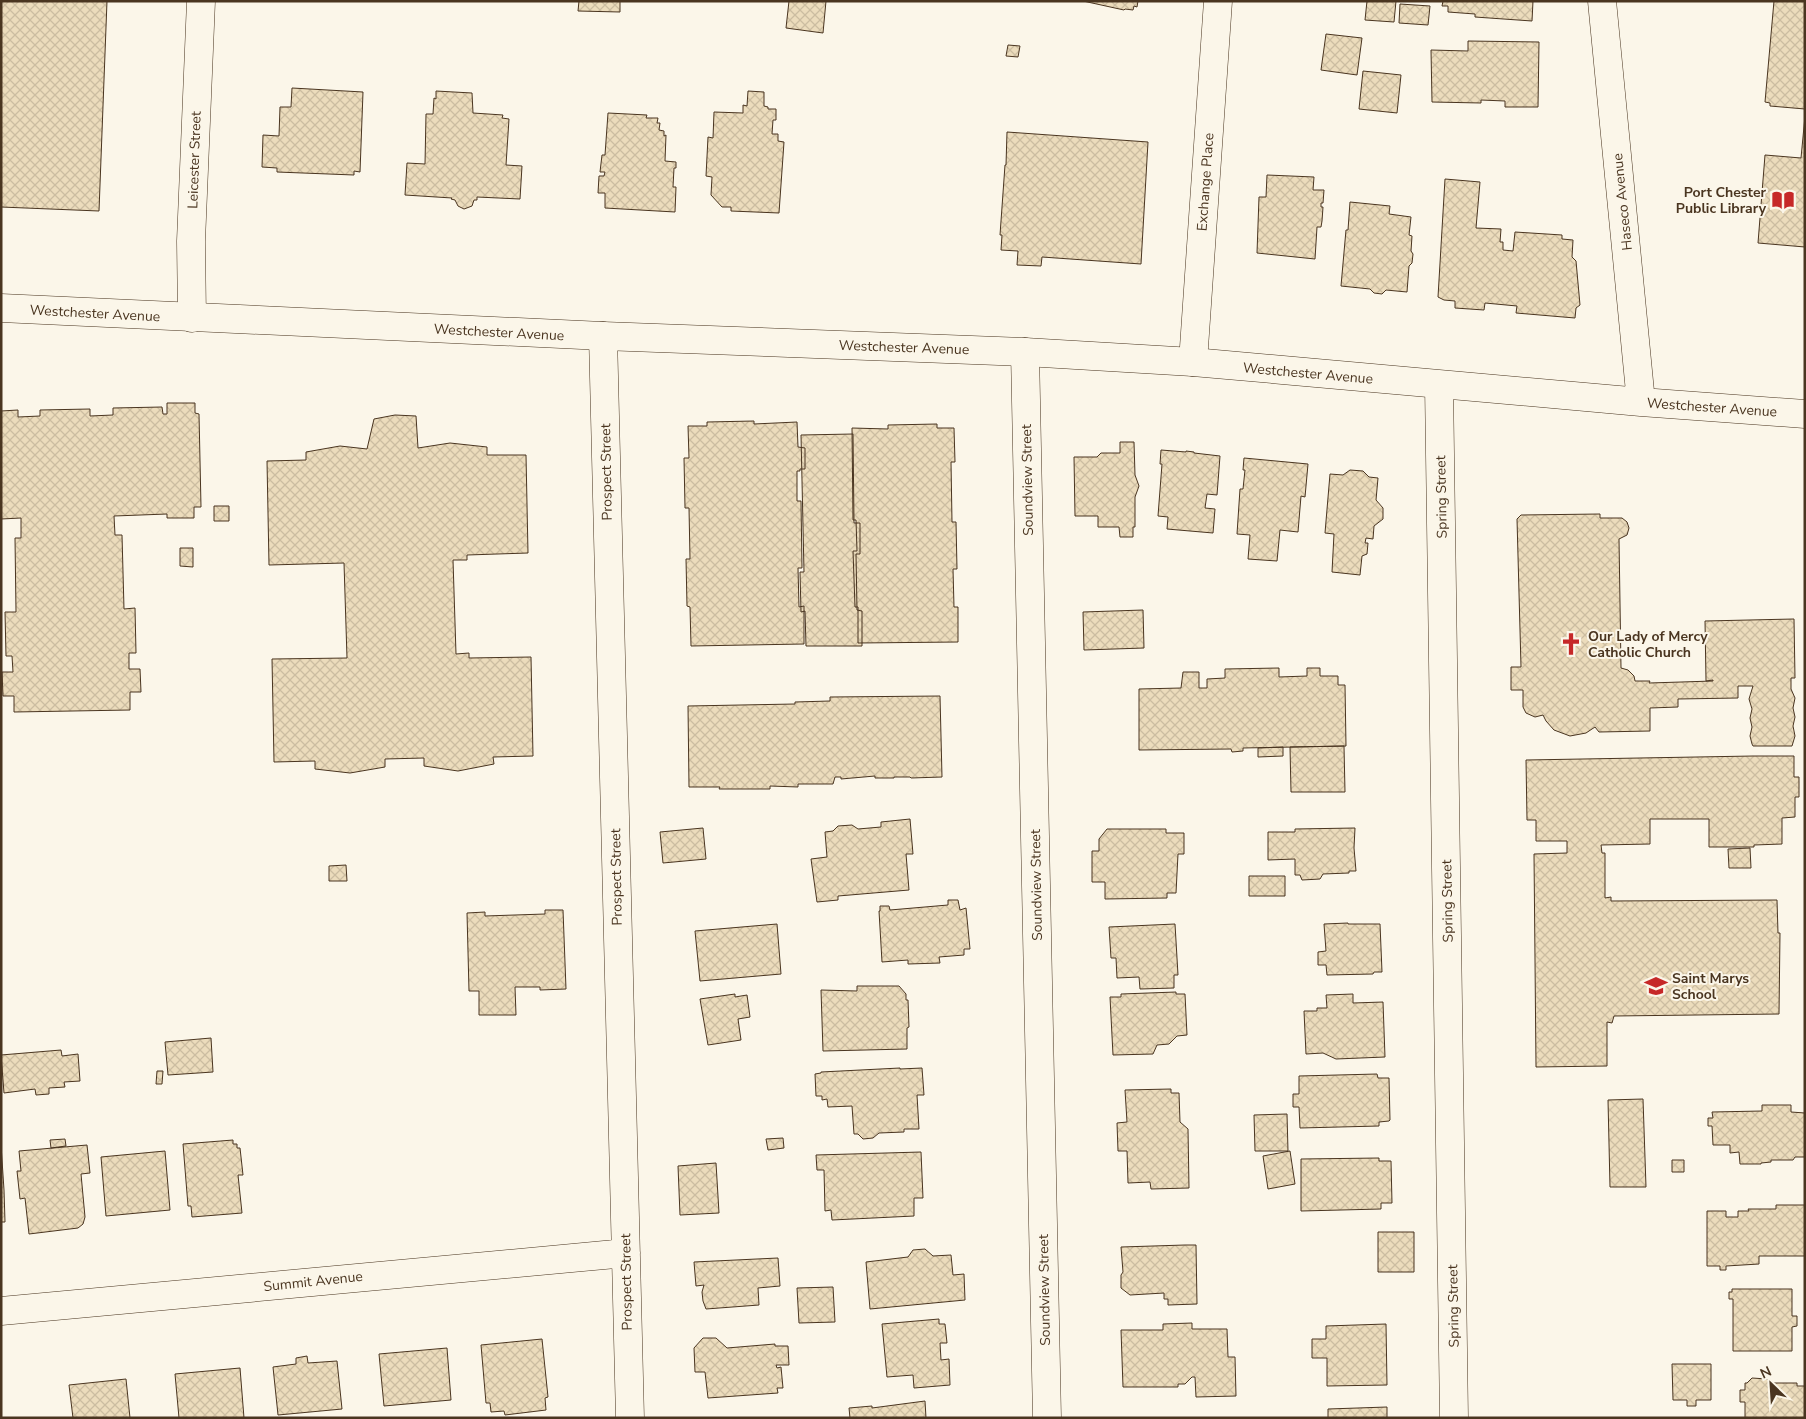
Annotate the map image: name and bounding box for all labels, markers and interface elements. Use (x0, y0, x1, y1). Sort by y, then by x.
street label: Leicester Street (183, 111, 206, 209)
street label: Exchange Place (1193, 132, 1218, 232)
street label: Haseco Avenue (1608, 152, 1637, 251)
place label: Port Chester Public Library (1676, 183, 1767, 218)
library icon: Port Chester Public Library (1770, 187, 1796, 213)
street label: Westchester Avenue (29, 301, 161, 326)
street label: Westchester Avenue (433, 320, 565, 345)
street label: Westchester Avenue (838, 336, 970, 359)
street label: Westchester Avenue (1242, 358, 1374, 389)
street label: Westchester Avenue (1646, 393, 1778, 422)
street label: Prospect Street (596, 423, 617, 521)
street label: Soundview Street (1017, 424, 1038, 536)
street label: Spring Street (1431, 455, 1452, 539)
place label: Our Lady of Mercy Catholic Church (1588, 627, 1708, 662)
church icon: Our Lady of Mercy Catholic Church (1558, 631, 1584, 657)
street label: Prospect Street (606, 828, 627, 926)
street label: Soundview Street (1026, 829, 1047, 941)
street label: Spring Street (1437, 859, 1458, 943)
place label: Saint Marys School (1672, 969, 1749, 1004)
school or university icon: Saint Marys School (1643, 973, 1669, 999)
street label: Prospect Street (616, 1233, 637, 1331)
street label: Soundview Street (1034, 1234, 1055, 1346)
street label: Spring Street (1443, 1264, 1464, 1348)
street label: Summit Avenue (262, 1267, 364, 1296)
north arrow (1746, 1359, 1796, 1409)
text: N (1757, 1362, 1774, 1383)

